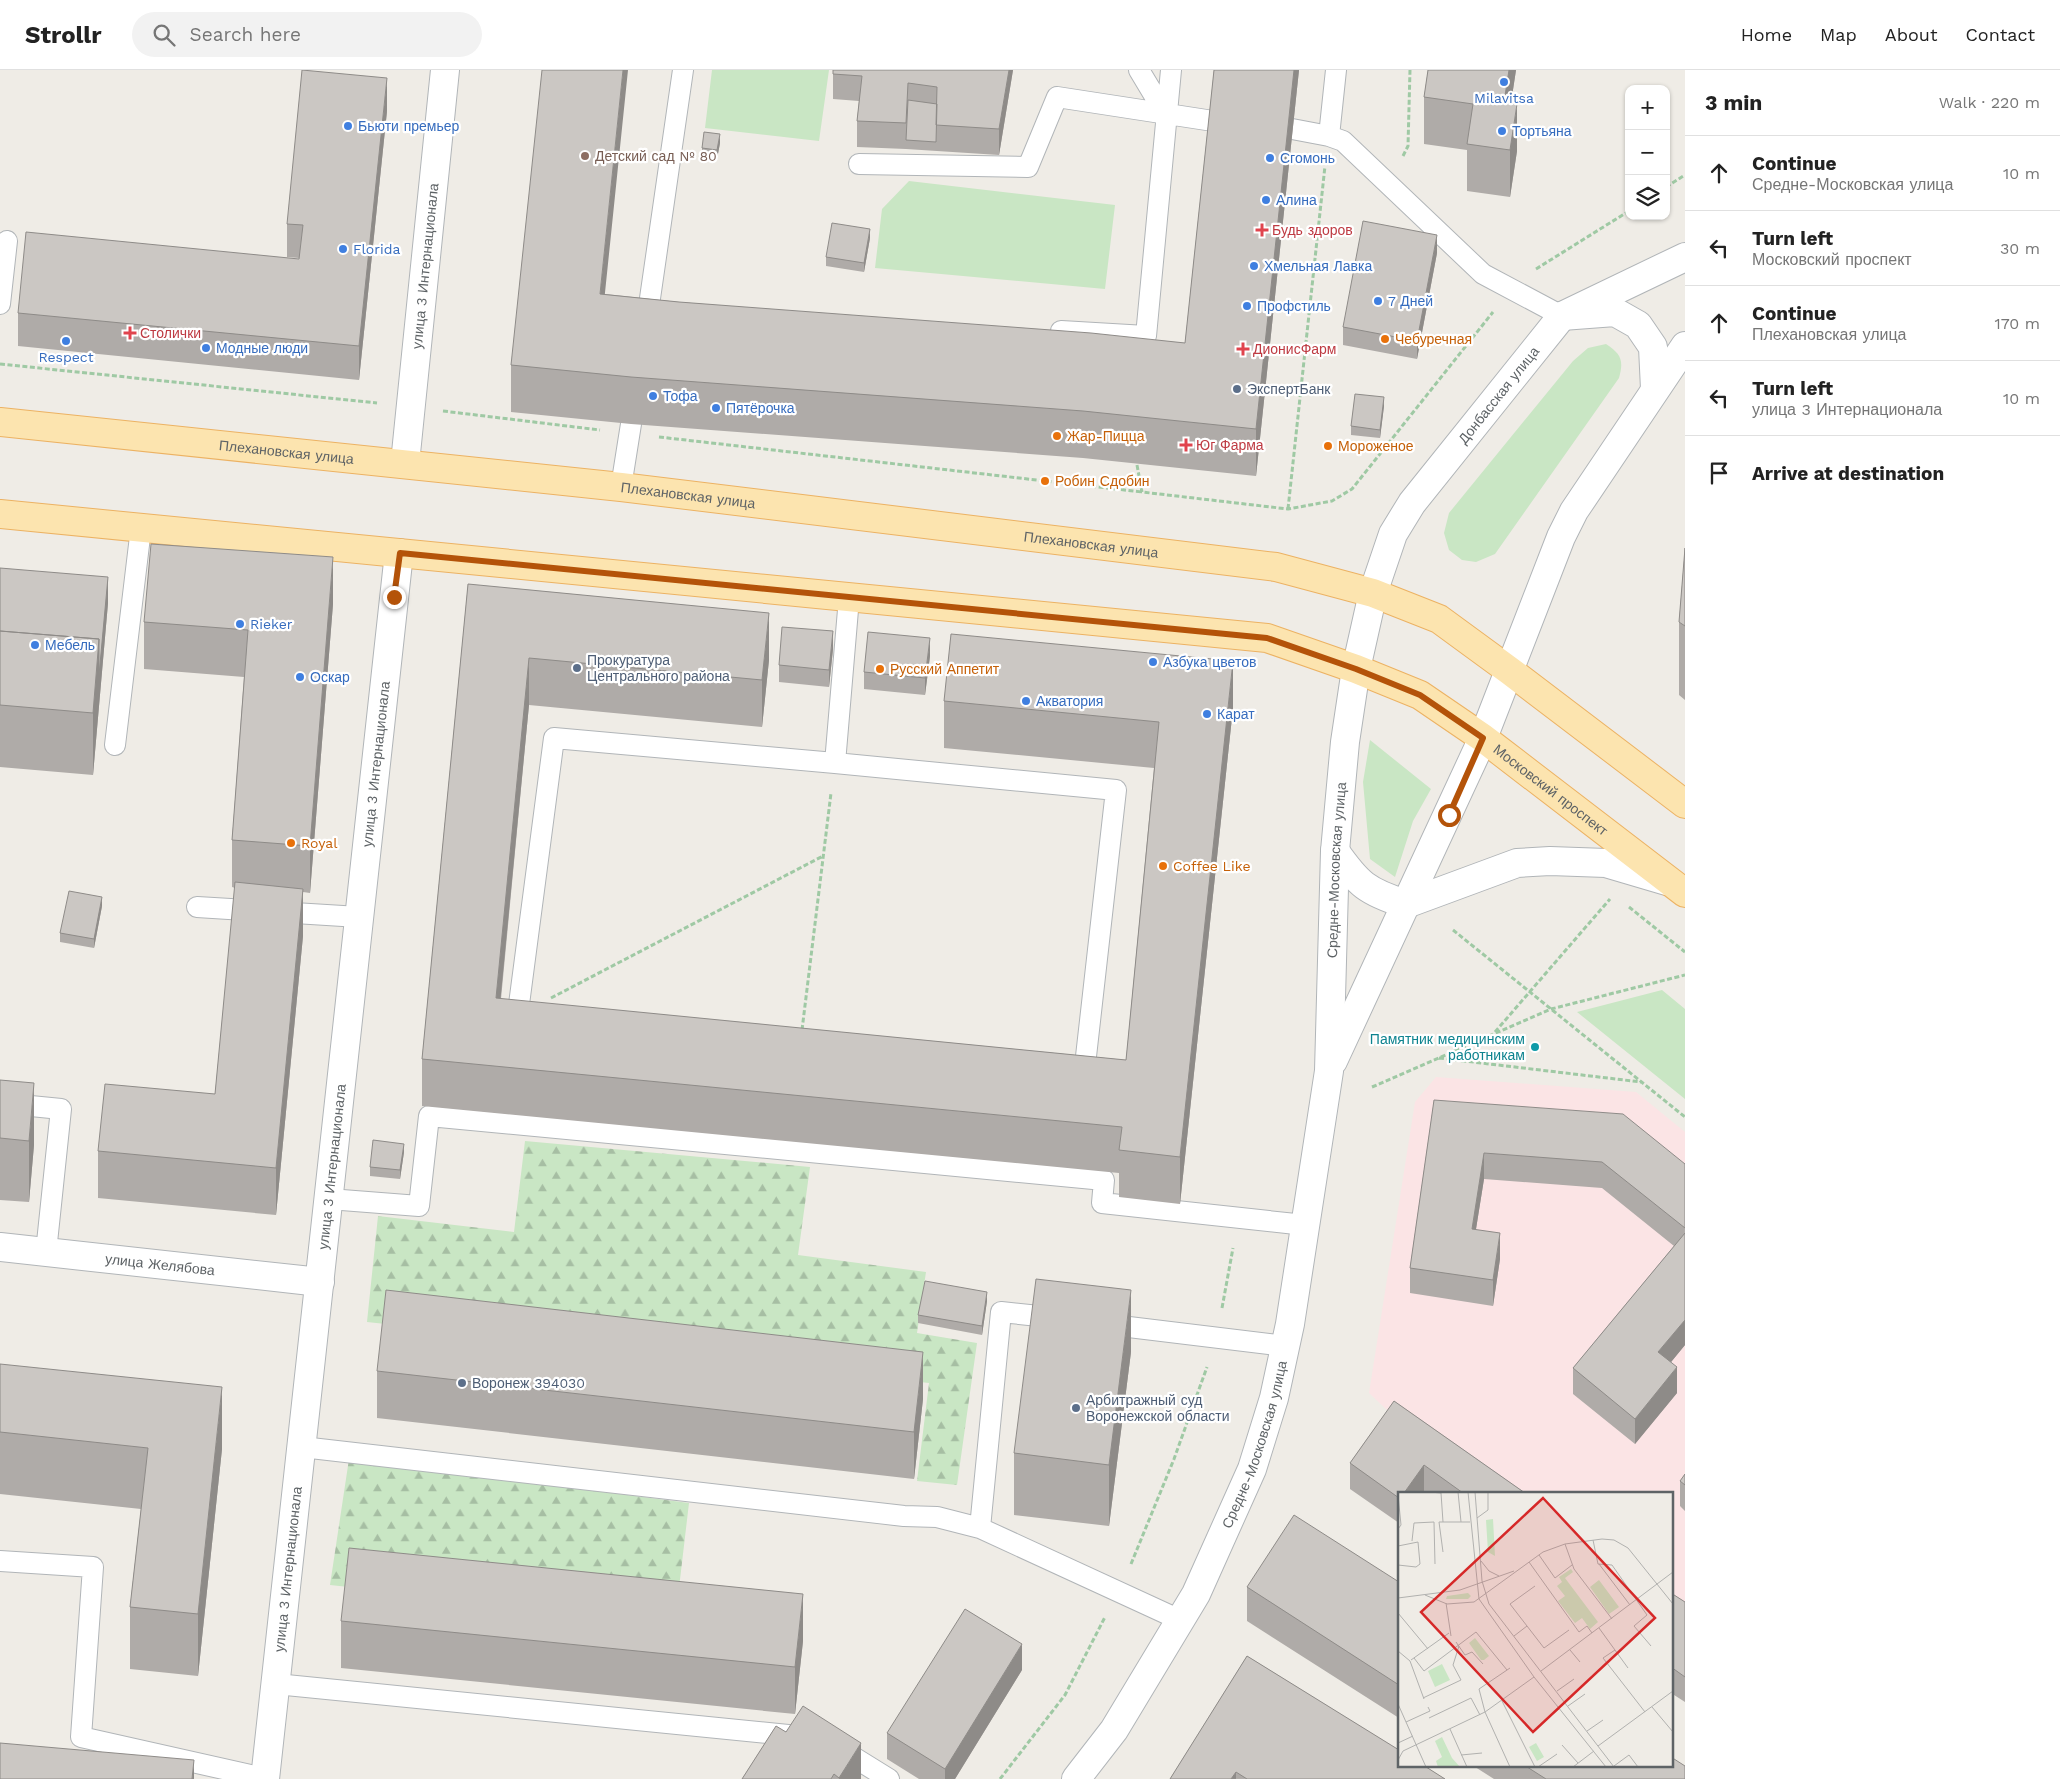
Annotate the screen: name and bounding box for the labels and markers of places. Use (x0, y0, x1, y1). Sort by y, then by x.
marker: Milavitsa (1498, 76, 1510, 88)
place label: Milavitsa (1474, 90, 1534, 106)
place label: Бьюти премьер (358, 118, 460, 134)
marker: Бьюти премьер (342, 120, 354, 132)
place label: Тортьяна (1512, 123, 1572, 139)
marker: Тортьяна (1496, 125, 1508, 137)
place label: Детский сад № 80 (595, 148, 717, 164)
marker: Детский сад № 80 (579, 150, 591, 162)
place label: Сгомонь (1280, 150, 1335, 166)
marker: Сгомонь (1264, 152, 1276, 164)
place label: Алина (1276, 192, 1317, 208)
marker: Алина (1260, 194, 1272, 206)
place label: Будь здоров (1272, 222, 1353, 238)
marker: Будь здоров (1256, 224, 1268, 236)
place label: Florida (353, 241, 400, 257)
marker: Florida (337, 243, 349, 255)
place label: Хмельная Лавка (1264, 258, 1372, 274)
marker: Хмельная Лавка (1248, 260, 1260, 272)
place label: 7 Дней (1388, 293, 1433, 309)
marker: 7 Дней (1372, 295, 1384, 307)
place label: Профстиль (1257, 298, 1331, 314)
marker: Профстиль (1241, 300, 1253, 312)
place label: Столички (140, 325, 201, 341)
marker: Столички (124, 327, 136, 339)
place label: Чебуречная (1395, 331, 1472, 347)
marker: Чебуречная (1379, 333, 1391, 345)
marker: Respect (60, 335, 72, 347)
place label: Модные люди (216, 340, 308, 356)
place label: ДионисФарм (1253, 341, 1336, 357)
marker: Модные люди (200, 342, 212, 354)
marker: ДионисФарм (1237, 343, 1249, 355)
place label: Respect (38, 349, 94, 365)
place label: ЭкспертБанк (1247, 381, 1331, 397)
marker: ЭкспертБанк (1231, 383, 1243, 395)
place label: Тофа (663, 388, 698, 404)
marker: Тофа (647, 390, 659, 402)
place label: Пятёрочка (726, 400, 795, 416)
marker: Пятёрочка (710, 402, 722, 414)
place label: Жар-Пицца (1067, 428, 1145, 444)
marker: Жар-Пицца (1051, 430, 1063, 442)
place label: Юг Фарма (1196, 437, 1264, 453)
place label: Мороженое (1338, 438, 1414, 454)
marker: Юг Фарма (1180, 439, 1192, 451)
marker: Мороженое (1322, 440, 1334, 452)
place label: Робин Сдобин (1055, 473, 1150, 489)
marker: Робин Сдобин (1039, 475, 1051, 487)
place label: Rieker (250, 616, 293, 632)
marker: Rieker (234, 618, 246, 630)
place label: Мебель (45, 637, 95, 653)
marker: Мебель (29, 639, 41, 651)
place label: Прокуратура Центрального района (587, 652, 730, 684)
place label: Азбука цветов (1163, 654, 1256, 670)
marker: Азбука цветов (1147, 656, 1159, 668)
place label: Русский Аппетит (890, 661, 1000, 677)
marker: Прокуратура Центрального района (571, 662, 583, 674)
marker: Русский Аппетит (874, 663, 886, 675)
place label: Оскар (310, 669, 350, 685)
marker: Оскар (294, 671, 306, 683)
place label: Акватория (1036, 693, 1103, 709)
marker: Акватория (1020, 695, 1032, 707)
place label: Карат (1217, 706, 1255, 722)
marker: Карат (1201, 708, 1213, 720)
place label: Royal (301, 835, 338, 851)
marker: Royal (285, 837, 297, 849)
place label: Coffee Like (1173, 858, 1250, 874)
marker: Coffee Like (1157, 860, 1169, 872)
place label: Памятник медицинским работникам (1370, 1031, 1525, 1063)
marker: Памятник медицинским работникам (1529, 1041, 1541, 1053)
place label: Воронеж 394030 (472, 1375, 585, 1391)
marker: Воронеж 394030 (456, 1377, 468, 1389)
place label: Арбитражный суд Воронежской области (1086, 1392, 1229, 1424)
marker: Арбитражный суд Воронежской области (1070, 1402, 1082, 1414)

